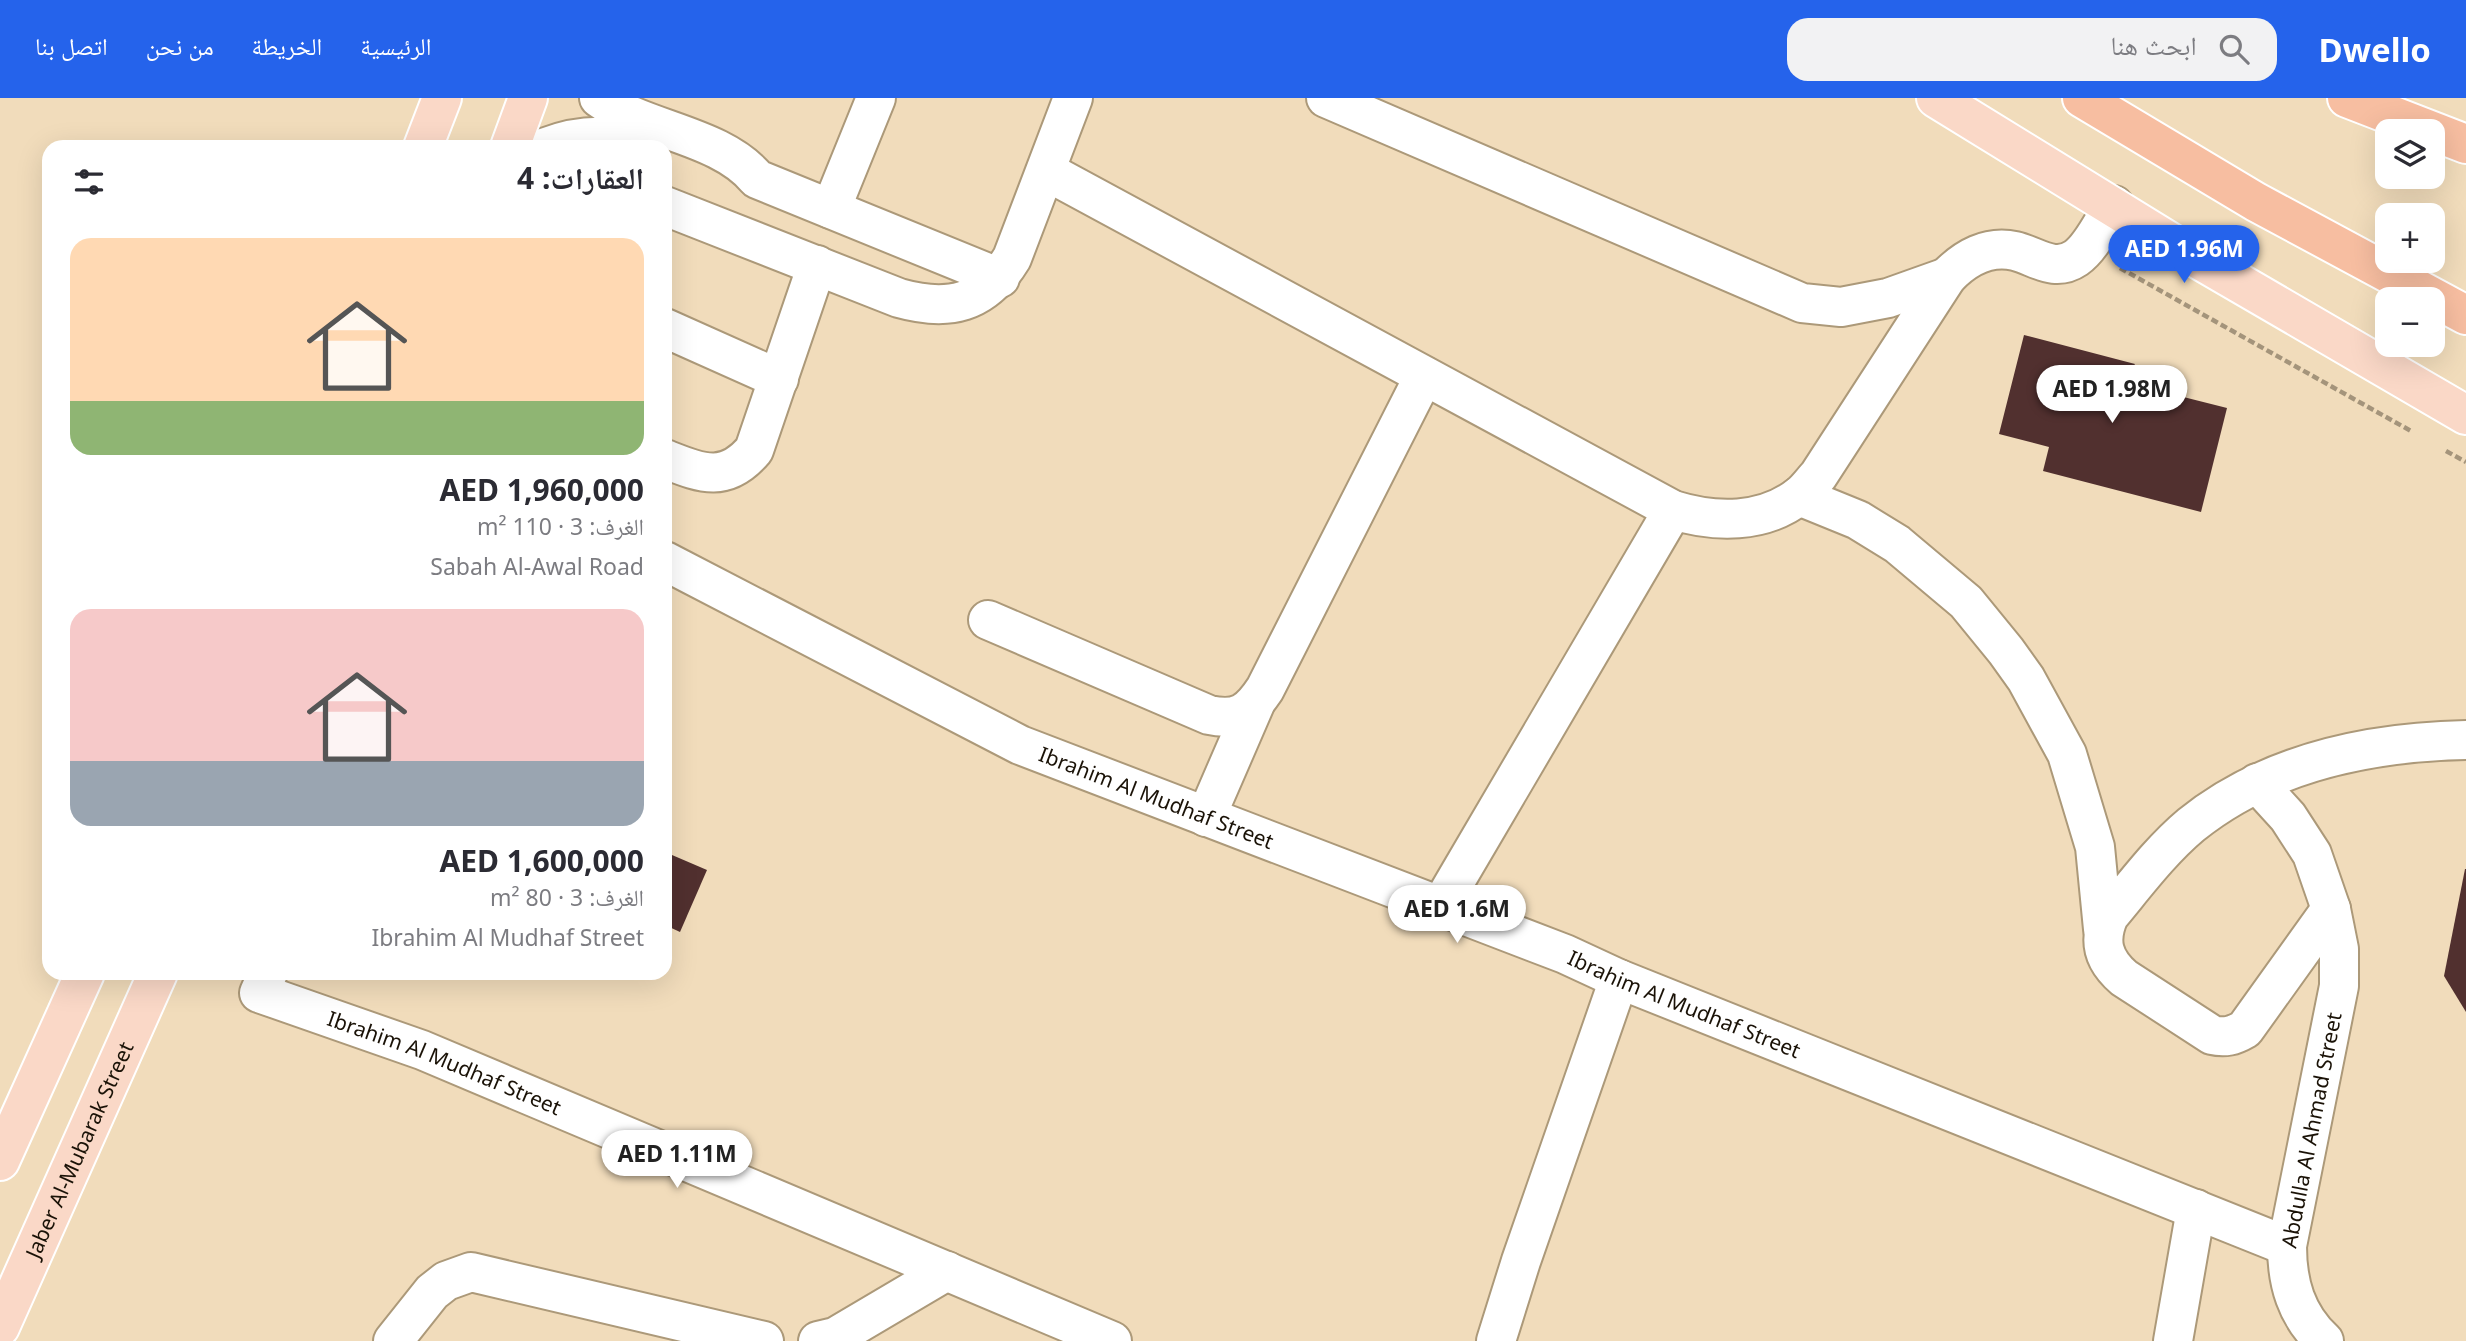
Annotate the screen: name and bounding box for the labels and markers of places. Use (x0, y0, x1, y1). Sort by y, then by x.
pin: AED 1.96M (2104, 226, 2264, 285)
pin: AED 1.98M (2032, 366, 2192, 425)
pin: AED 1.6M (1385, 886, 1529, 945)
pin: AED 1.11M (597, 1130, 757, 1190)

